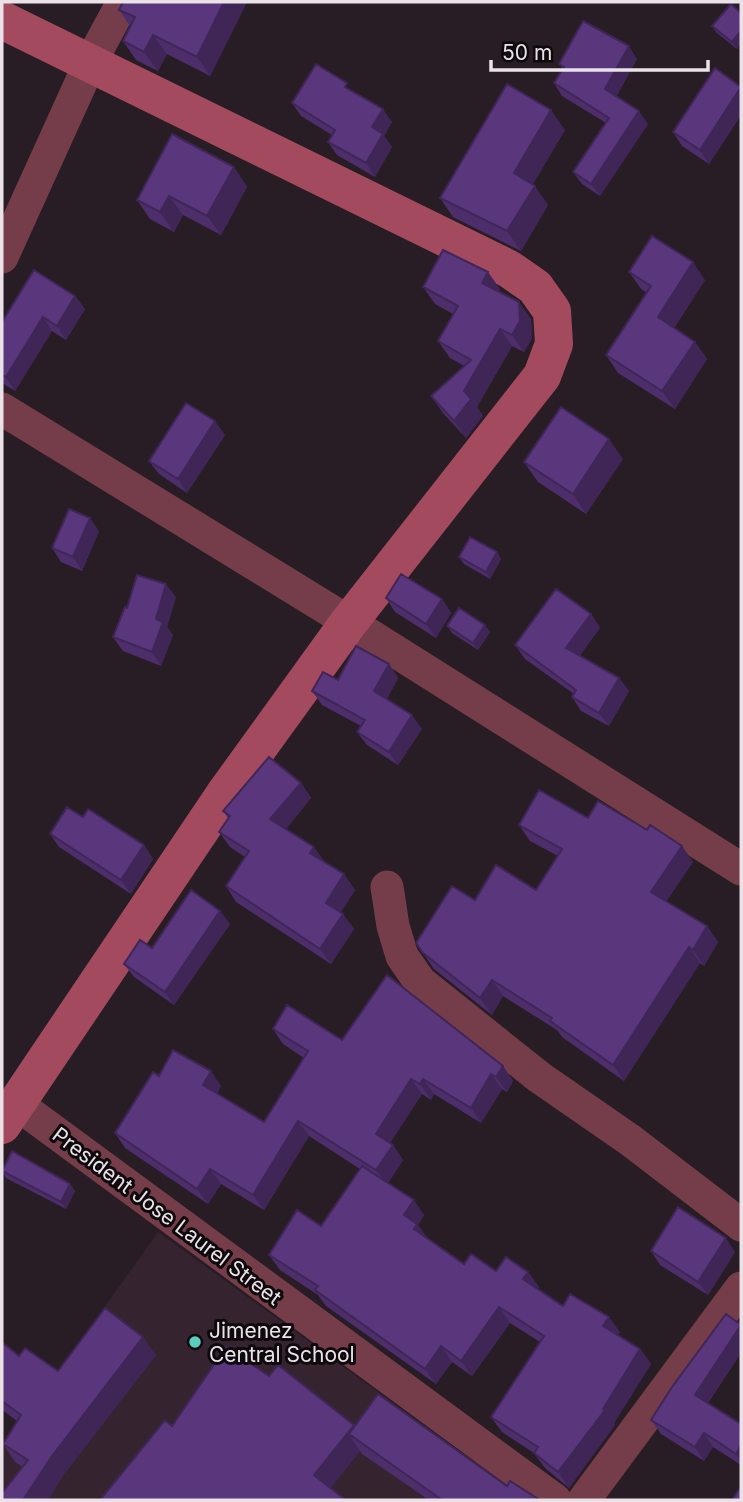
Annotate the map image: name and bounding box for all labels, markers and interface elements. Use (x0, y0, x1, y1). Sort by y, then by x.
scale bar (491, 28, 708, 72)
text: 50 m (502, 40, 552, 65)
street label: President Jose Laurel Street (48, 1122, 286, 1310)
place label: Jimenez Central School (209, 1318, 355, 1367)
marker: Jimenez Central School (187, 1334, 203, 1350)

